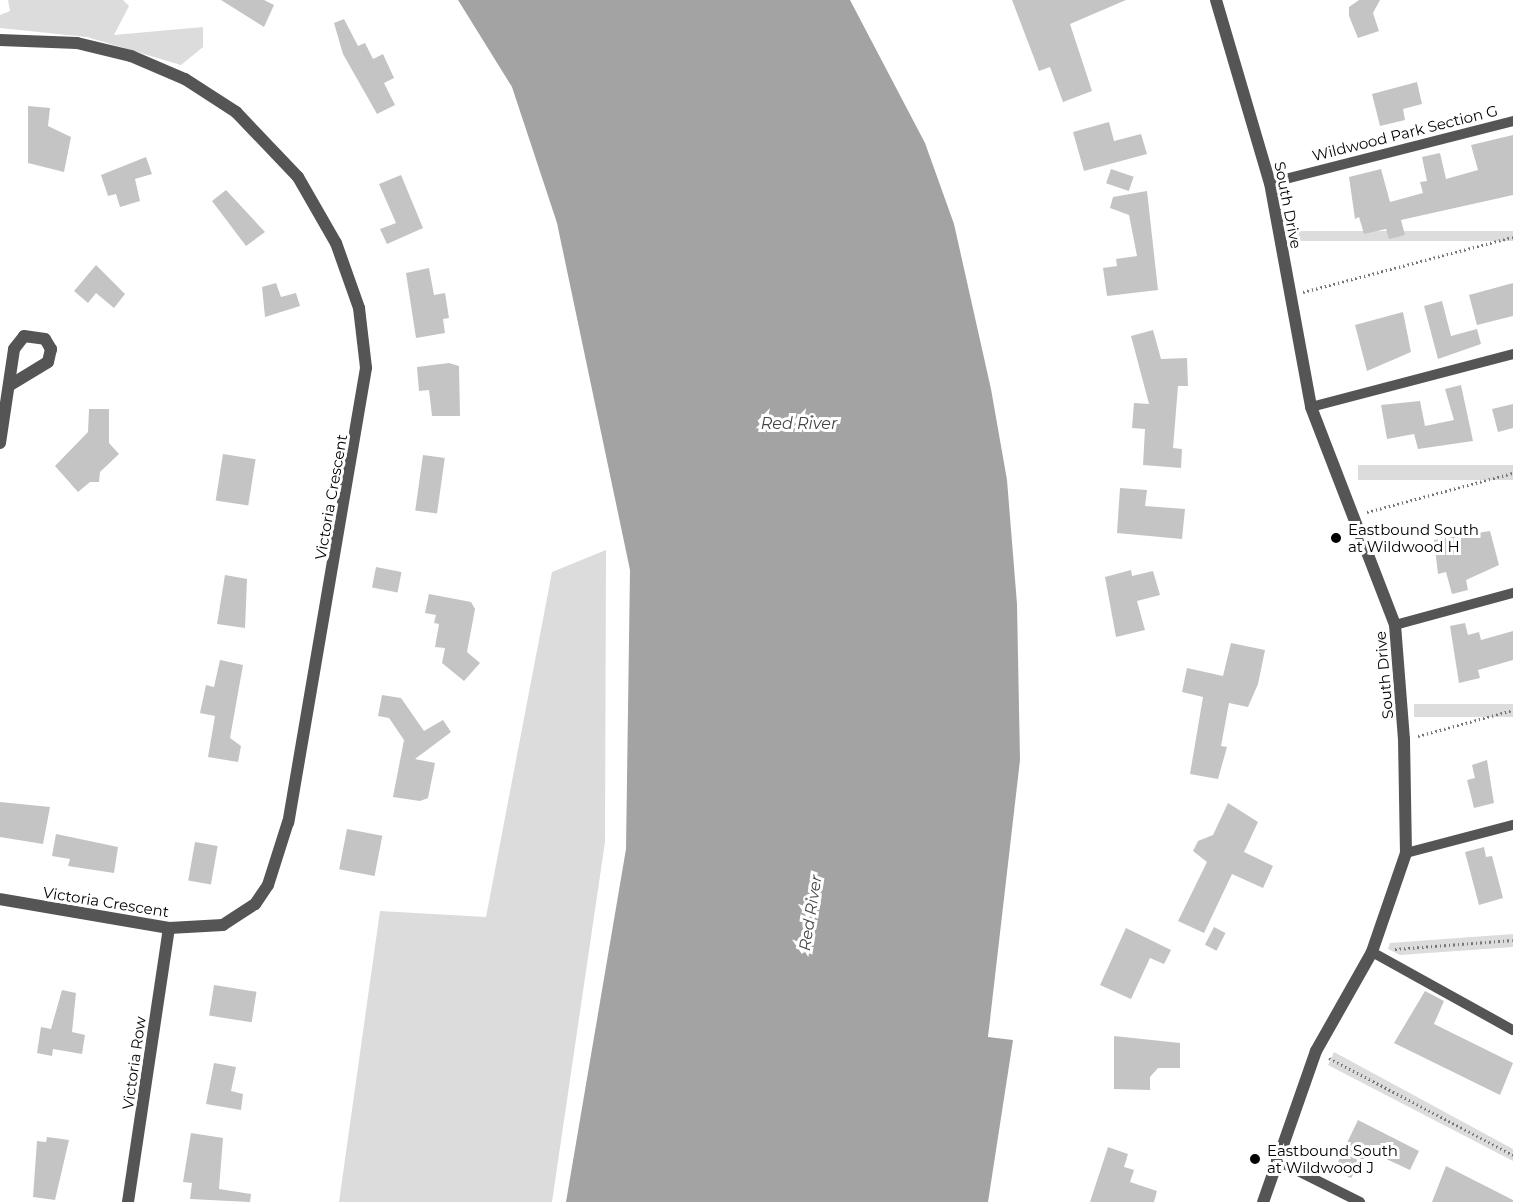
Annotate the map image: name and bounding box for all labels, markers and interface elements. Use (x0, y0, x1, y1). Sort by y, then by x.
street label: Wildwood Park Section G (1310, 101, 1500, 165)
street label: South Drive (1271, 160, 1305, 250)
water label: Red River (761, 414, 837, 434)
street label: Victoria Crescent (311, 433, 351, 561)
place label: Eastbound South at Wildwood H (1348, 520, 1479, 555)
marker: Eastbound South at Wildwood H (1329, 531, 1343, 545)
street label: South Drive (1371, 630, 1397, 720)
water label: Red River (796, 874, 826, 952)
street label: Victoria Crescent (42, 883, 170, 921)
street label: Victoria Row (119, 1015, 149, 1111)
place label: Eastbound South at Wildwood J (1267, 1141, 1398, 1176)
marker: Eastbound South at Wildwood J (1248, 1152, 1262, 1166)

